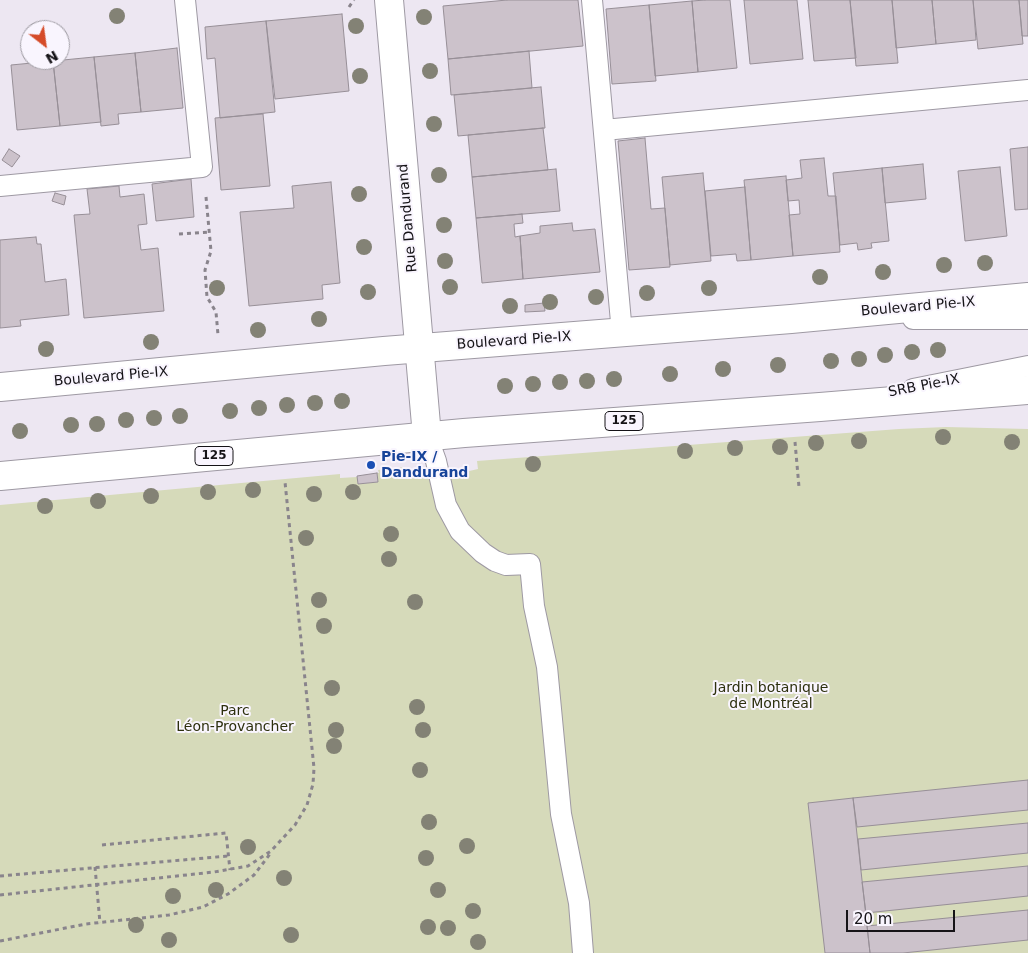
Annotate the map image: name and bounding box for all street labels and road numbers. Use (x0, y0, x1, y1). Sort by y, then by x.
street label: Rue Dandurand (395, 163, 421, 273)
street label: Boulevard Pie-IX (860, 294, 976, 320)
street label: Boulevard Pie-IX (456, 329, 572, 353)
street label: Boulevard Pie-IX (53, 364, 169, 390)
street label: SRB Pie-IX (887, 371, 961, 401)
road number: 125 (605, 412, 643, 431)
road number: 125 (195, 446, 233, 466)

